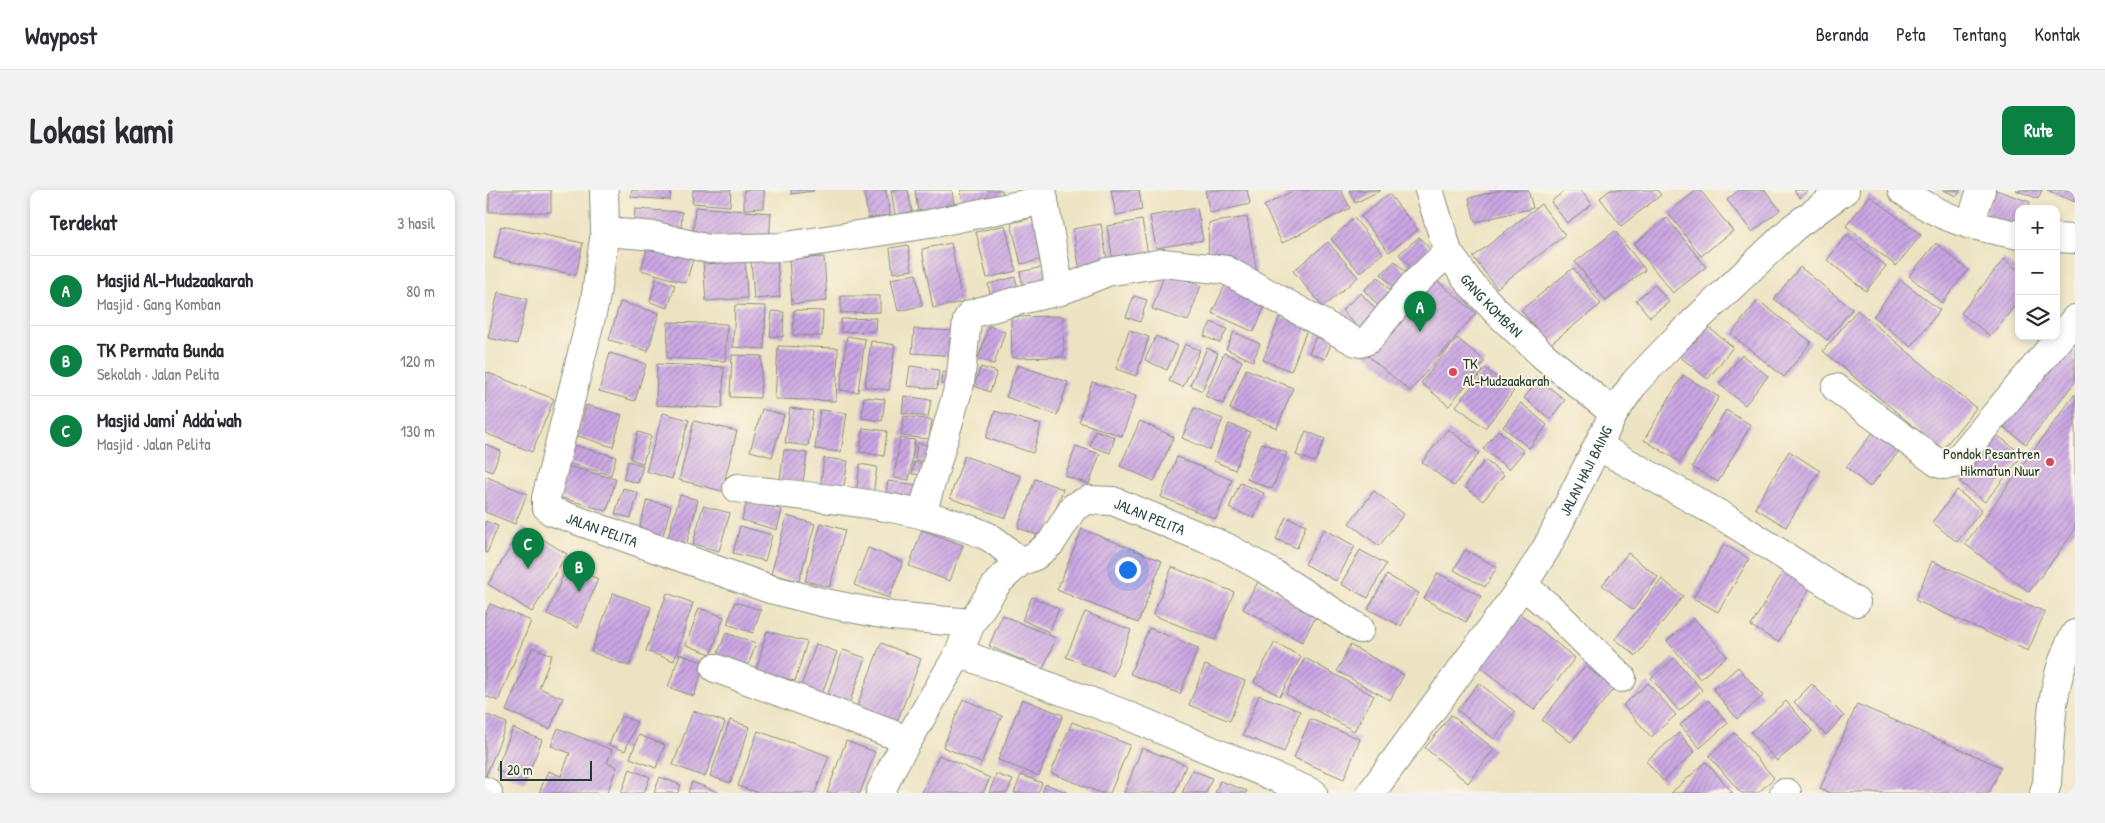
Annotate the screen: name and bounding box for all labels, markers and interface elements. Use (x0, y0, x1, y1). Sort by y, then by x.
text: Waypost (25, 19, 97, 51)
text: Beranda (1816, 22, 1868, 47)
text: Peta (1896, 22, 1925, 47)
text: Tentang (1953, 22, 2006, 47)
text: Kontak (2034, 22, 2080, 47)
button: Rute (2002, 106, 2075, 155)
text: Lokasi kami (30, 107, 175, 154)
map controls (2015, 205, 2060, 340)
button: + (2015, 205, 2060, 250)
text: Terdekat (50, 208, 117, 237)
text: 3 hasil (397, 212, 435, 234)
button: − (2015, 250, 2060, 295)
text: Masjid Al-Mudzaakarah (97, 267, 253, 293)
street label: GANG KOMBAN (1456, 269, 1528, 342)
text: A (62, 280, 70, 302)
text: 80 m (406, 280, 435, 302)
pin: A (1404, 291, 1436, 332)
text: Masjid · Gang Komban (97, 293, 221, 315)
button: layers (2015, 295, 2060, 340)
text: TK Permata Bunda (97, 337, 224, 363)
text: B (62, 350, 70, 372)
text: 120 m (400, 350, 435, 372)
place label: TK Al-Mudzaakarah (1463, 353, 1549, 391)
text: Sekolah · Jalan Pelita (97, 363, 219, 385)
marker: TK Al-Mudzaakarah (1447, 366, 1459, 378)
text: Masjid Jami' Adda'wah (97, 407, 242, 433)
text: C (62, 420, 70, 442)
text: 130 m (400, 420, 435, 442)
street label: JALAN HAJI BAING (1554, 421, 1617, 519)
text: Masjid · Jalan Pelita (97, 433, 210, 455)
place label: Pondok Pesantren Hikmatun Nuur (1943, 443, 2040, 481)
marker: Pondok Pesantren Hikmatun Nuur (2044, 456, 2056, 468)
street label: JALAN PELITA (1111, 492, 1189, 540)
street label: JALAN PELITA (563, 507, 641, 552)
pin: C (512, 528, 544, 569)
pin: B (563, 551, 595, 592)
your location (1115, 557, 1141, 583)
scale bar (500, 758, 593, 781)
text: 20 m (507, 760, 533, 779)

